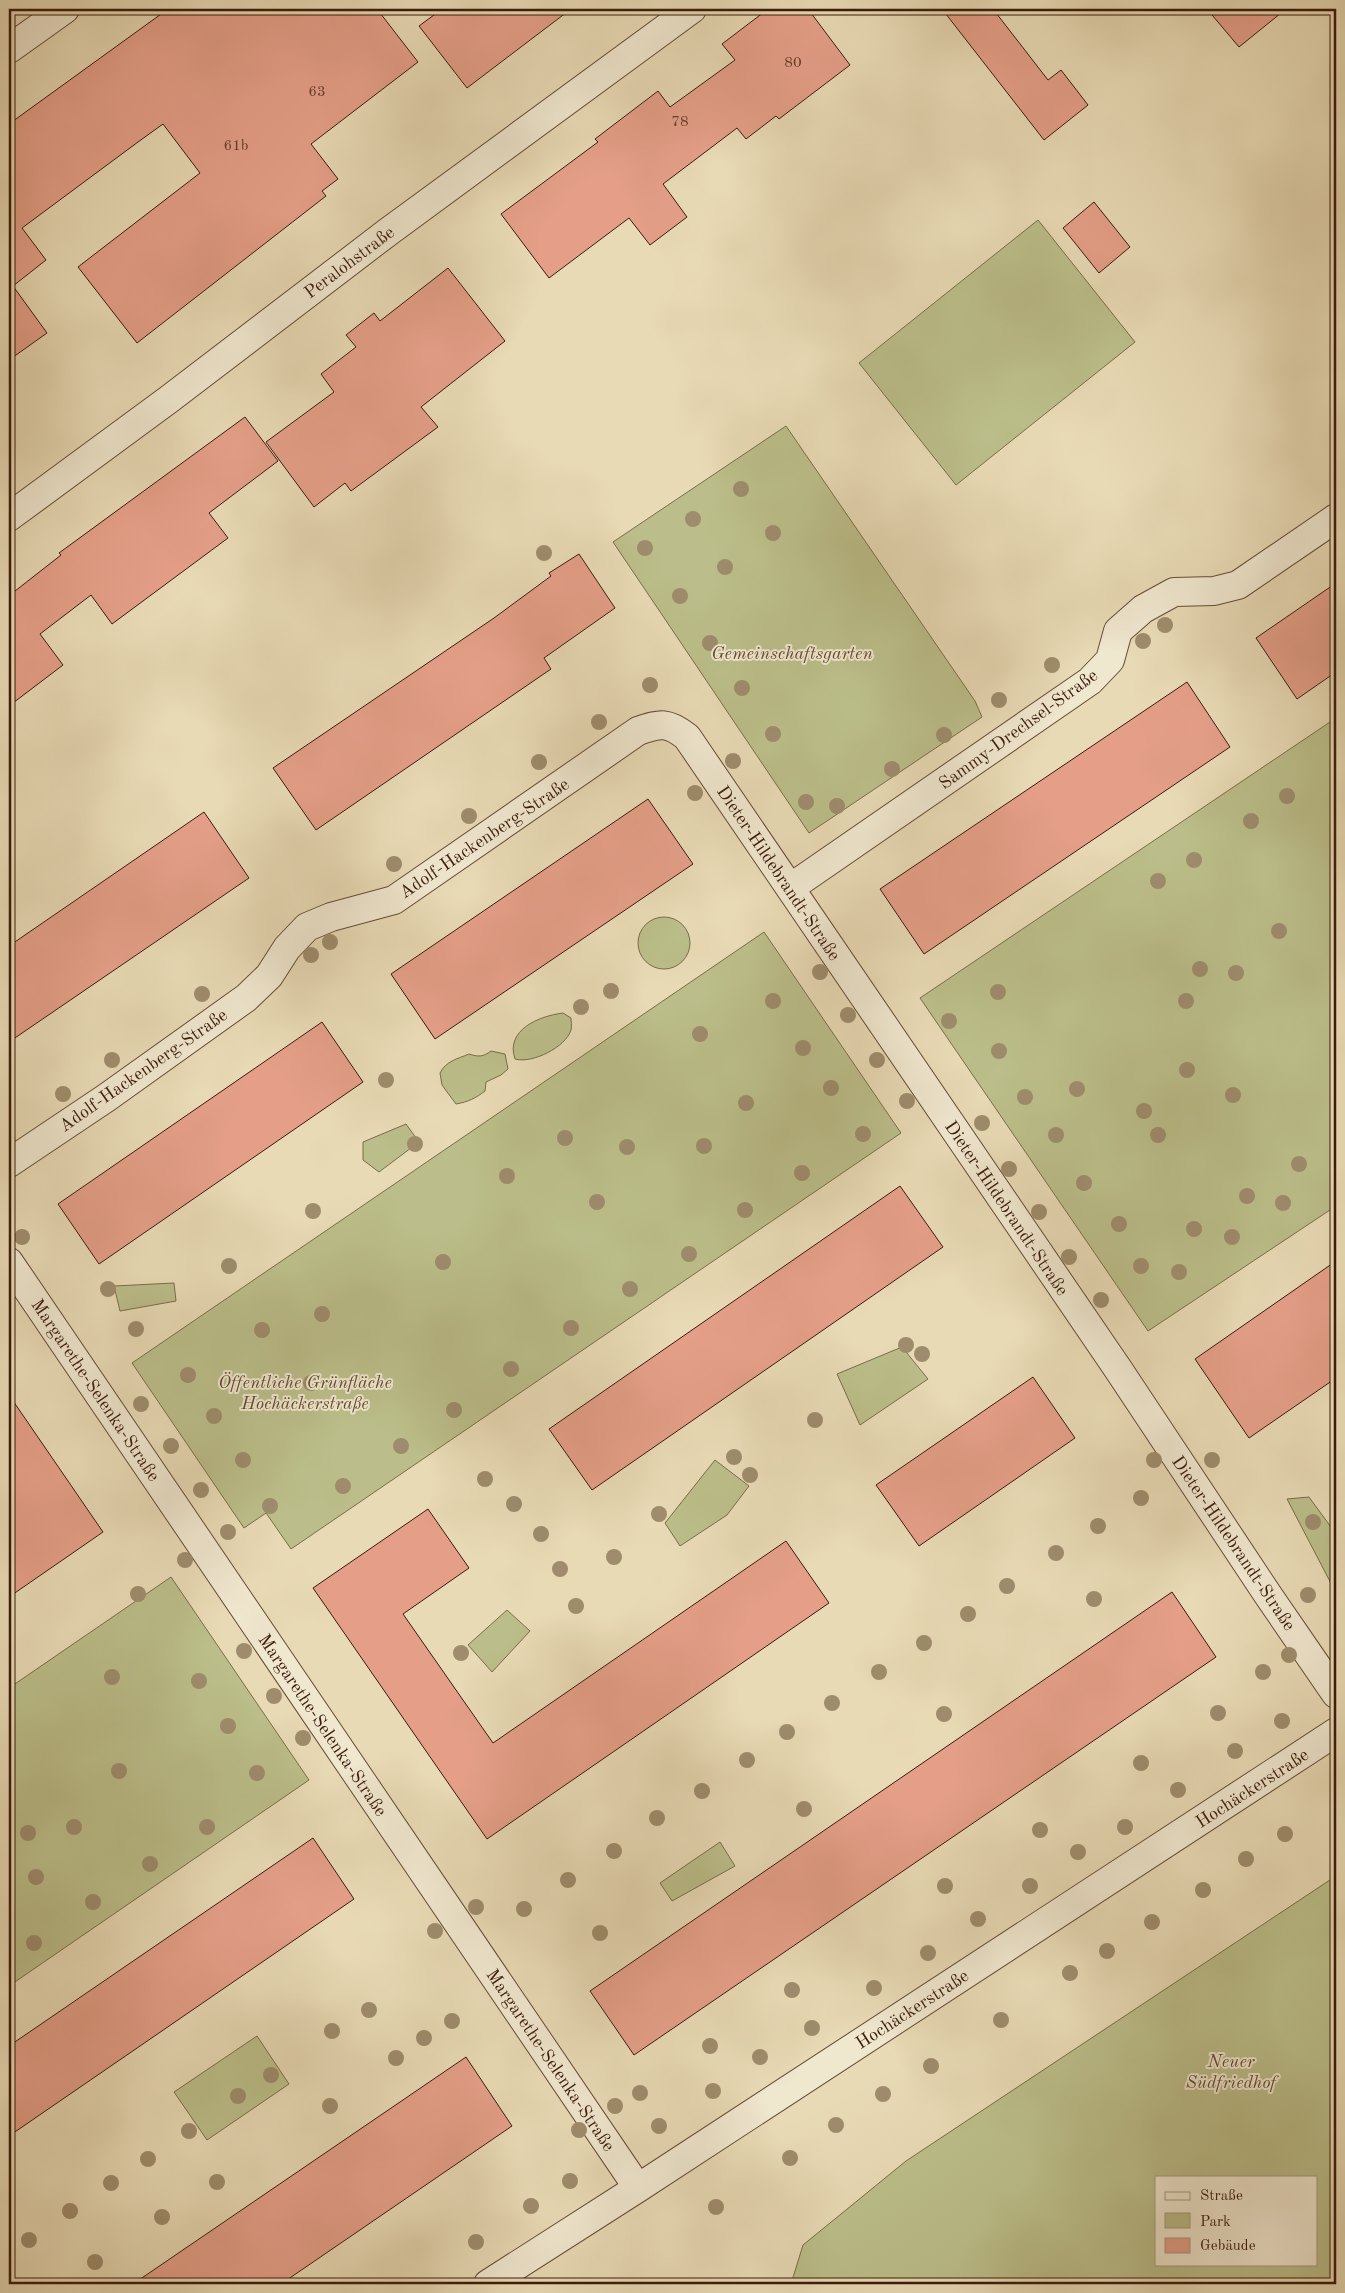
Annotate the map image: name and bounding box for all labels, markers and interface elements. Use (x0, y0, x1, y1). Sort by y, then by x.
house number: 80 (784, 56, 802, 71)
house number: 63 (308, 85, 326, 100)
house number: 78 (671, 115, 689, 130)
house number: 61b (223, 139, 249, 154)
street label: Peralohstraße (301, 223, 398, 302)
park label: Gemeinschaftsgarten (711, 645, 873, 663)
street label: Sammy-Drechsel-Straße (936, 666, 1101, 793)
street label: Adolf-Hackenberg-Straße (396, 775, 573, 902)
street label: Dieter-Hildebrandt-Straße (713, 783, 843, 964)
street label: Adolf-Hackenberg-Straße (56, 1006, 231, 1136)
street label: Dieter-Hildebrandt-Straße (941, 1118, 1071, 1299)
street label: Margarethe-Selenka-Straße (27, 1296, 163, 1485)
park label: Öffentliche Grünfläche Hochäckerstraße (218, 1372, 392, 1413)
street label: Dieter-Hildebrandt-Straße (1168, 1453, 1298, 1634)
street label: Margarethe-Selenka-Straße (254, 1631, 390, 1820)
street label: Hochäckerstraße (1193, 1746, 1312, 1832)
street label: Margarethe-Selenka-Straße (482, 1966, 618, 2155)
street label: Hochäckerstraße (853, 1967, 972, 2053)
park label: Neuer Südfriedhof (1186, 2053, 1280, 2092)
legend (1155, 2176, 1318, 2266)
text: Straße (1200, 2189, 1243, 2204)
text: Park (1200, 2215, 1231, 2230)
text: Gebäude (1200, 2239, 1256, 2254)

